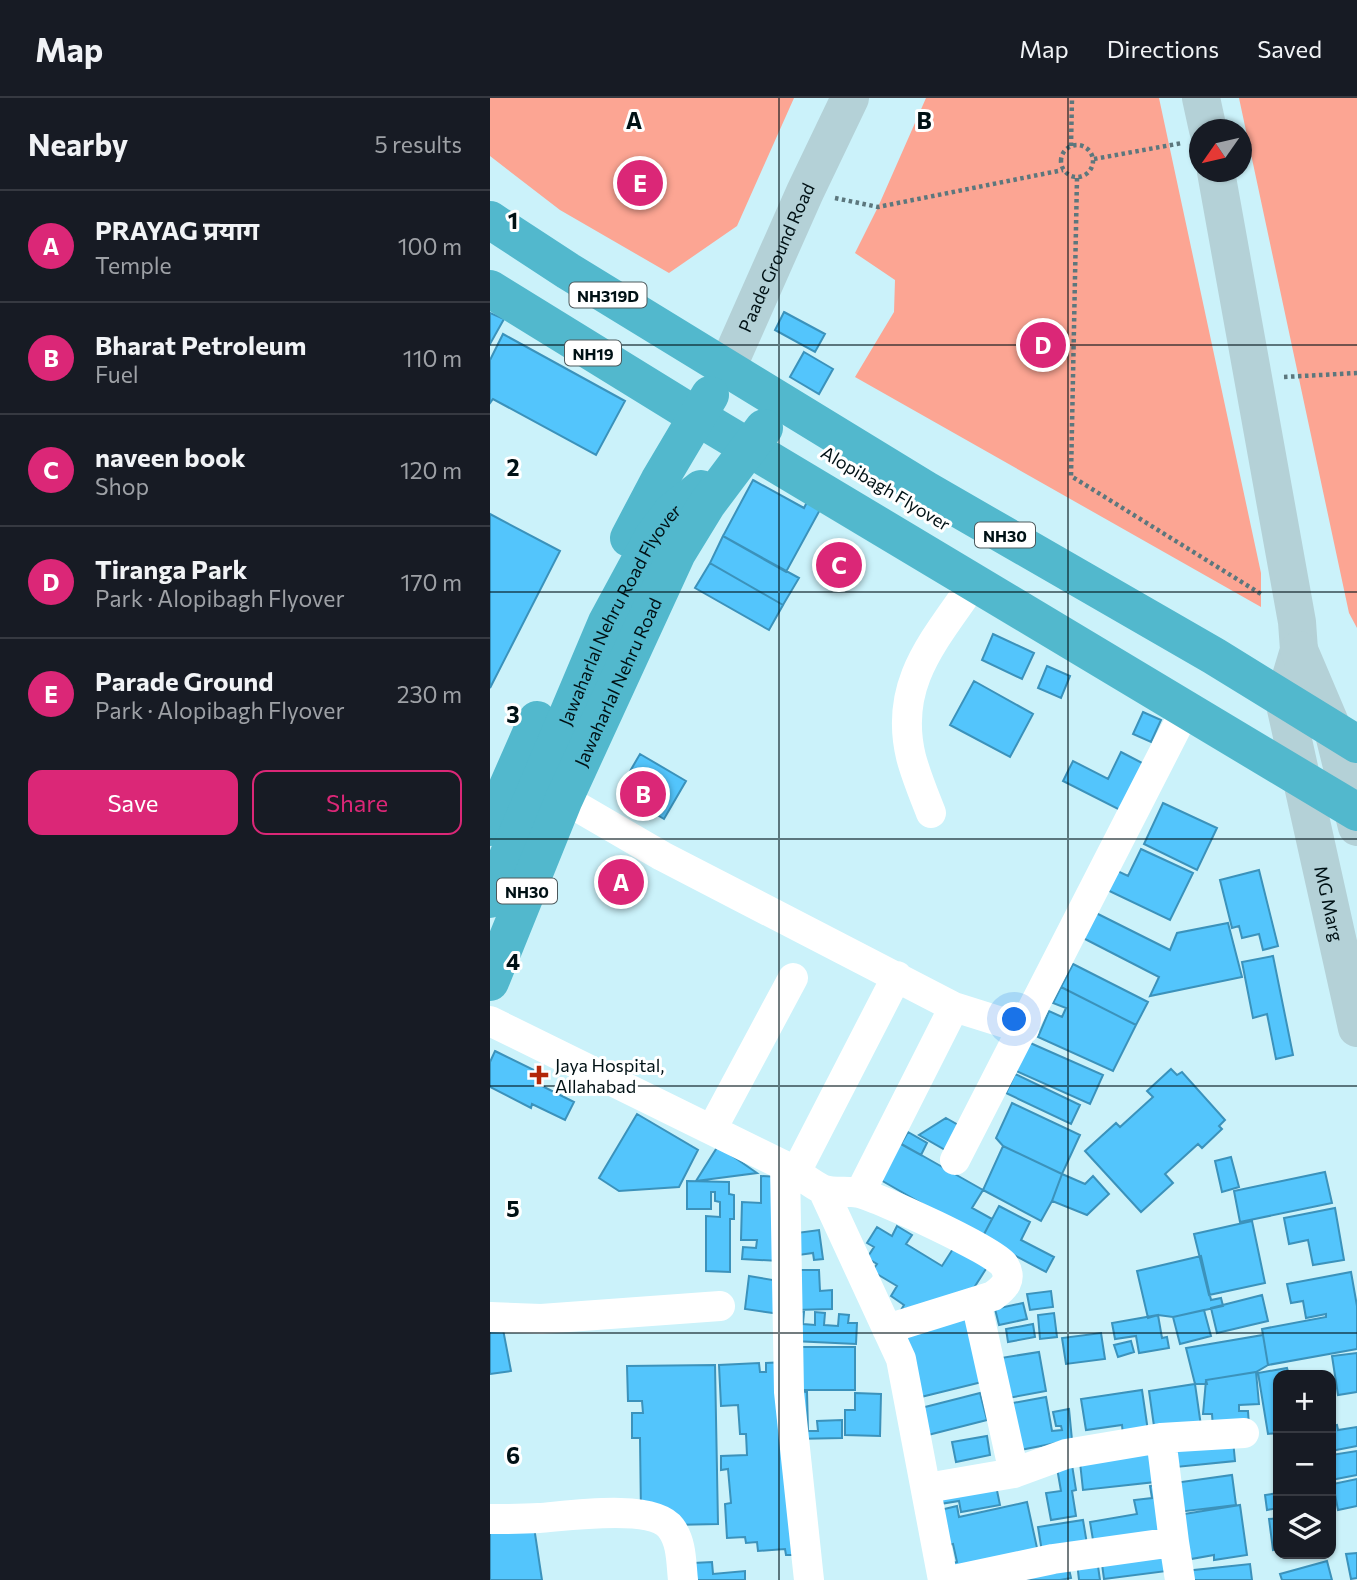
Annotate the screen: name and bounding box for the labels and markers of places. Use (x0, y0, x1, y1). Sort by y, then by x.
pin: E (617, 157, 663, 209)
pin: D (1020, 319, 1066, 371)
pin: C (816, 539, 862, 591)
pin: B (620, 768, 666, 820)
pin: A (598, 856, 644, 908)
place label: Jaya Hospital, Allahabad (555, 1054, 664, 1097)
marker: Jaya Hospital, Allahabad (529, 1065, 549, 1085)

